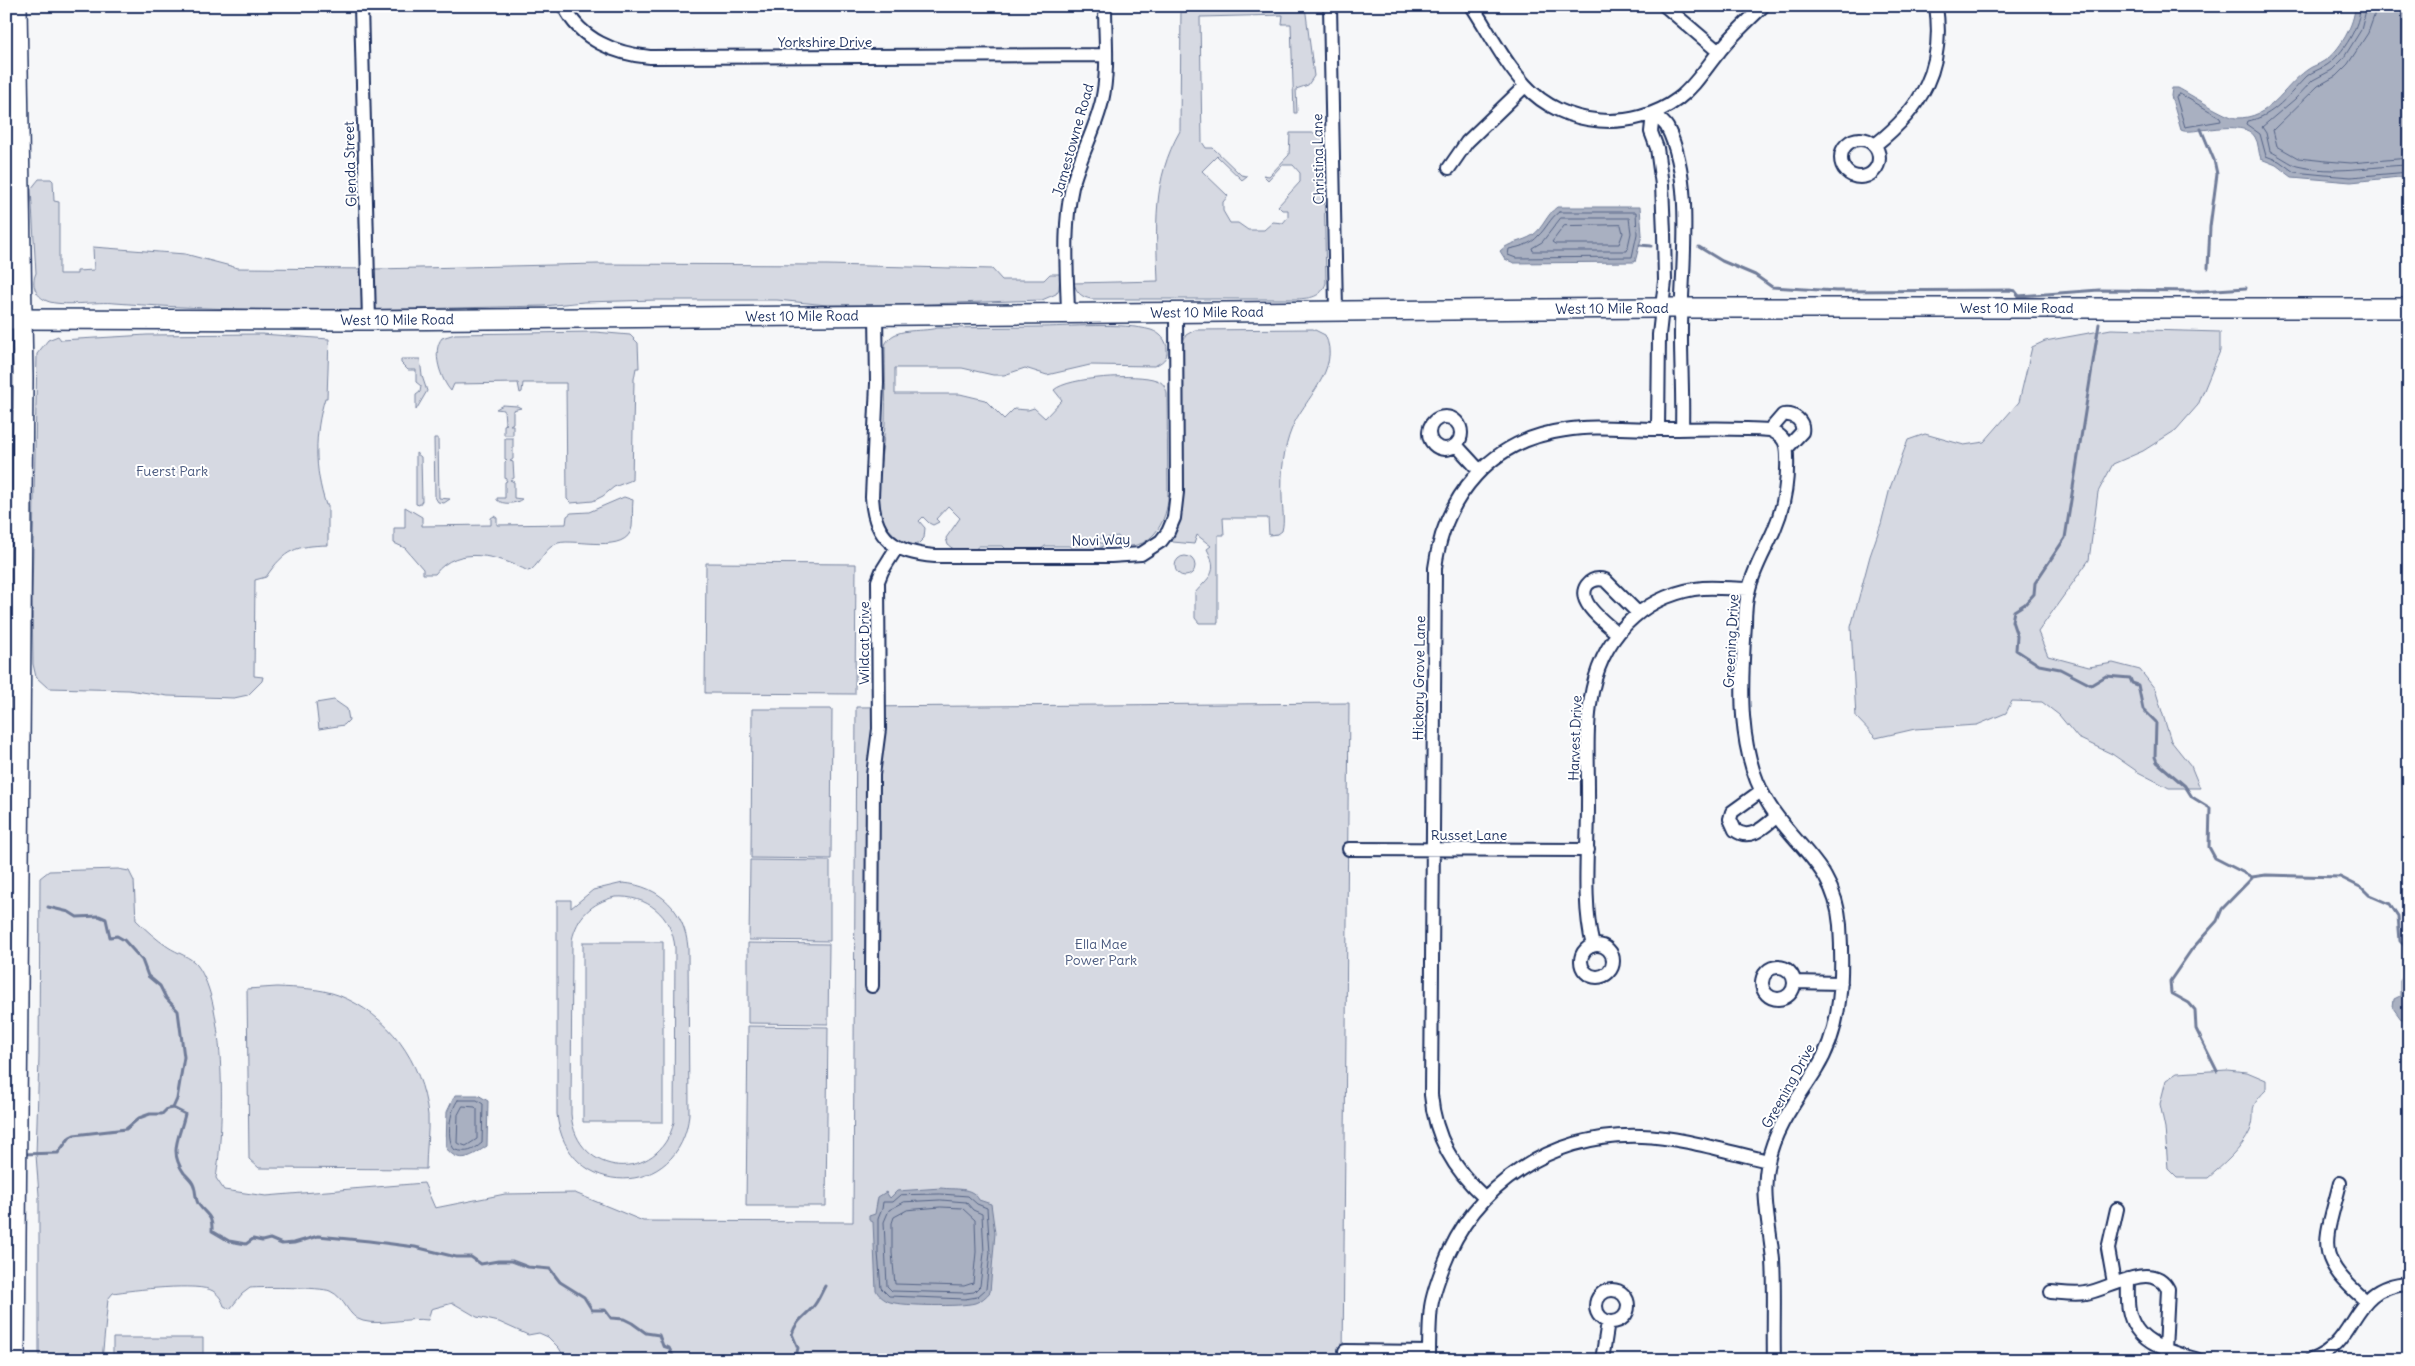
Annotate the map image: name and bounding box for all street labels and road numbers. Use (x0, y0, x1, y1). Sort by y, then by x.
street label: Yorkshire Drive (778, 33, 872, 51)
street label: Jamestowne Road (1048, 81, 1098, 199)
street label: Christina Lane (1308, 113, 1328, 205)
street label: Glenda Street (339, 121, 360, 207)
street label: West 10 Mile Road (1555, 299, 1669, 318)
street label: West 10 Mile Road (1960, 299, 2074, 317)
street label: West 10 Mile Road (1150, 303, 1264, 322)
street label: West 10 Mile Road (745, 306, 859, 325)
street label: West 10 Mile Road (340, 310, 454, 329)
street label: Novi Way (1071, 530, 1131, 550)
street label: Greening Drive (1720, 594, 1742, 688)
street label: Wildcat Drive (855, 601, 873, 685)
street label: Hickory Grove Lane (1409, 616, 1429, 740)
street label: Harvest Drive (1565, 695, 1585, 781)
street label: Russet Lane (1431, 826, 1507, 844)
street label: Greening Drive (1757, 1040, 1819, 1132)

